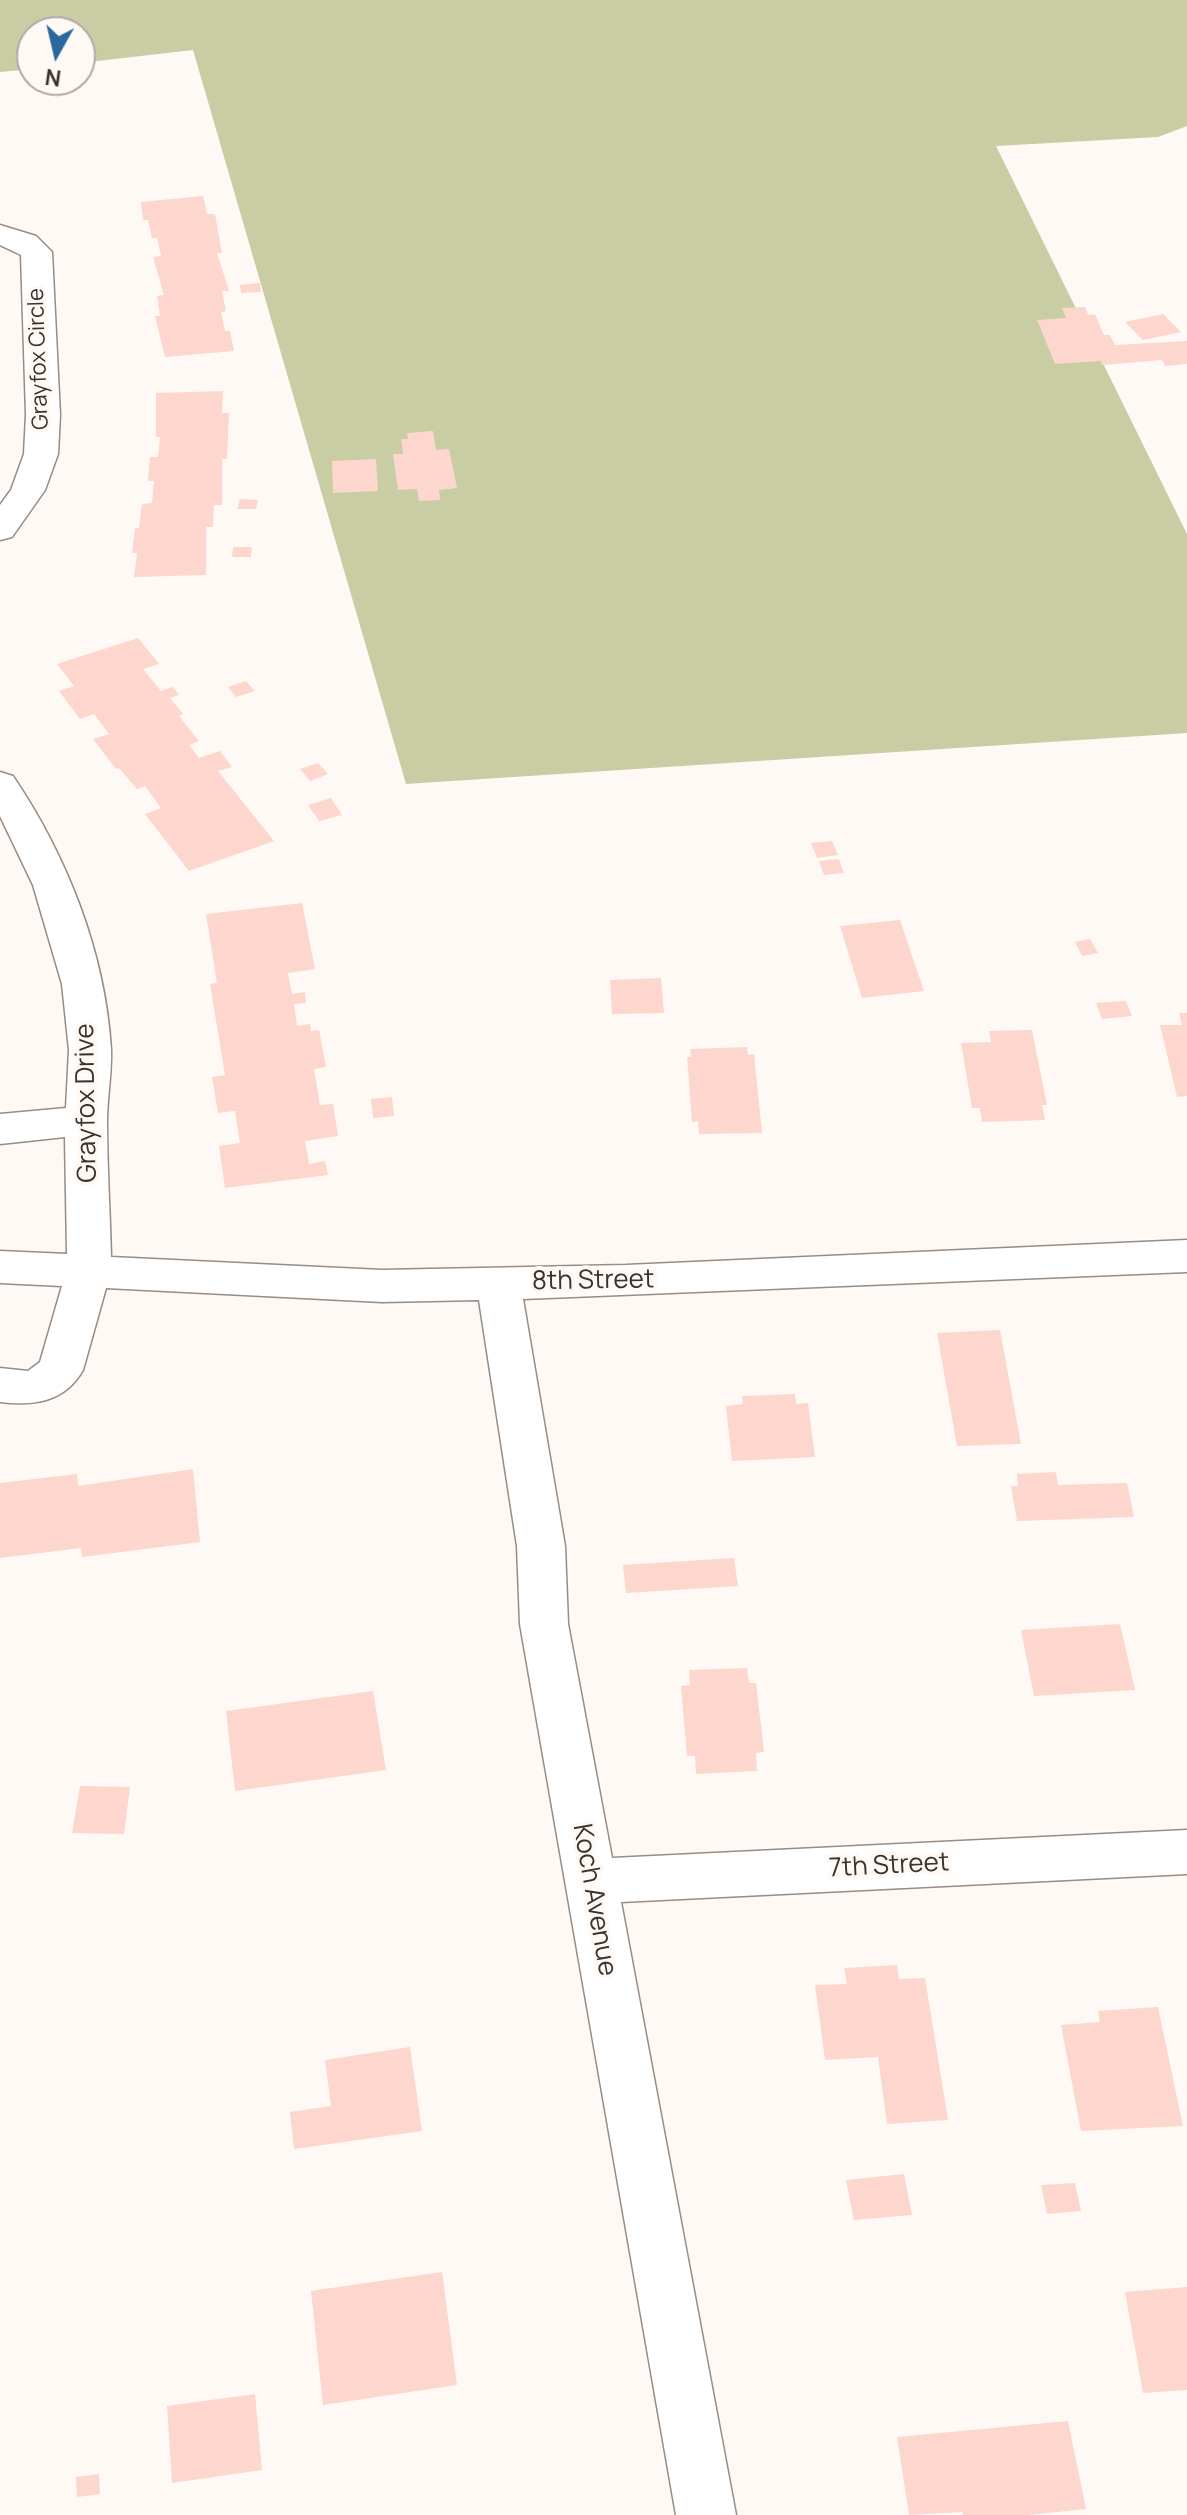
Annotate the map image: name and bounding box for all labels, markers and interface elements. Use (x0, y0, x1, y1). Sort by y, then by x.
north arrow (16, 16, 96, 96)
text: N (43, 62, 63, 94)
street label: Grayfox Circle (23, 288, 55, 430)
street label: Grayfox Drive (70, 1023, 104, 1183)
street label: 8th Street (531, 1264, 655, 1298)
street label: Koch Avenue (565, 1822, 623, 1978)
street label: 7th Street (828, 1847, 950, 1885)

